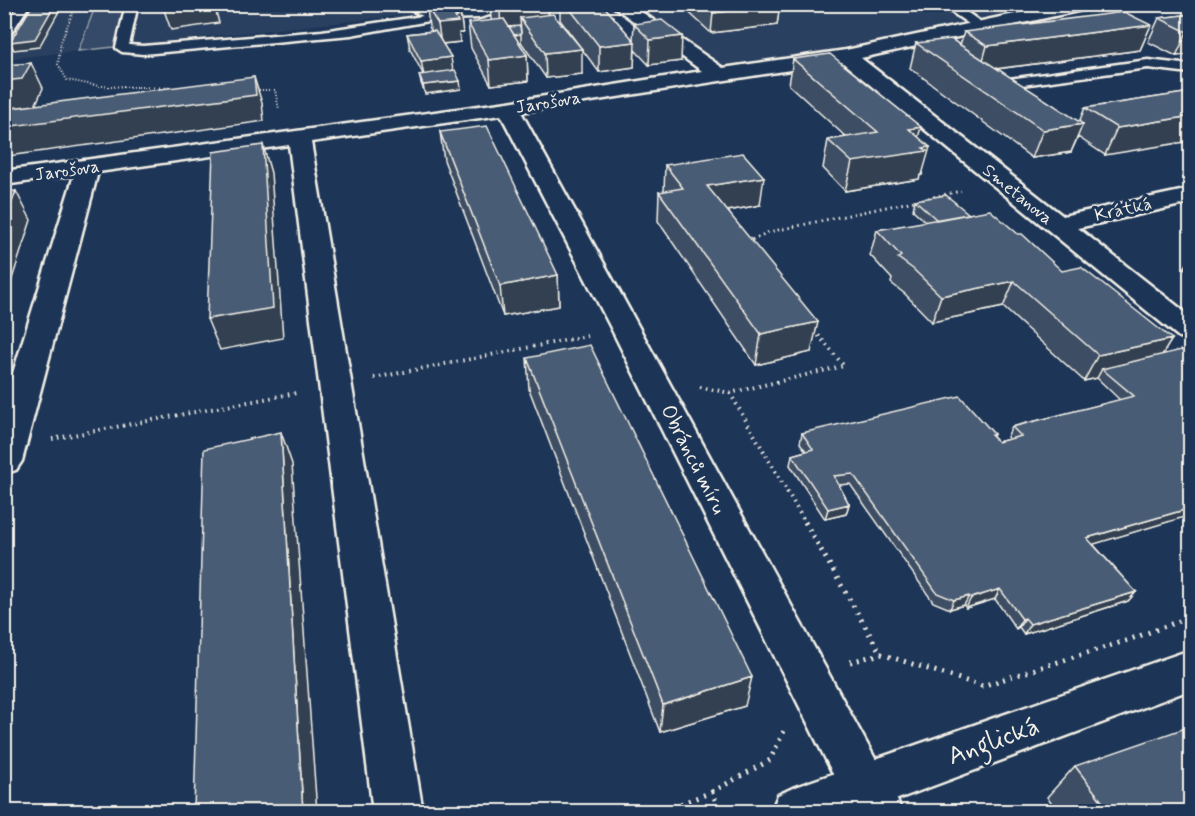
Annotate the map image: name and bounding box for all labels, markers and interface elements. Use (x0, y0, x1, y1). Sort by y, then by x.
street label: Jarošova (514, 86, 582, 120)
street label: Jarošova (33, 155, 101, 187)
street label: Smetanova (977, 159, 1058, 231)
street label: Krátká (1092, 192, 1154, 228)
street label: Obránců míru (654, 400, 733, 519)
street label: Anglická (943, 710, 1045, 777)

